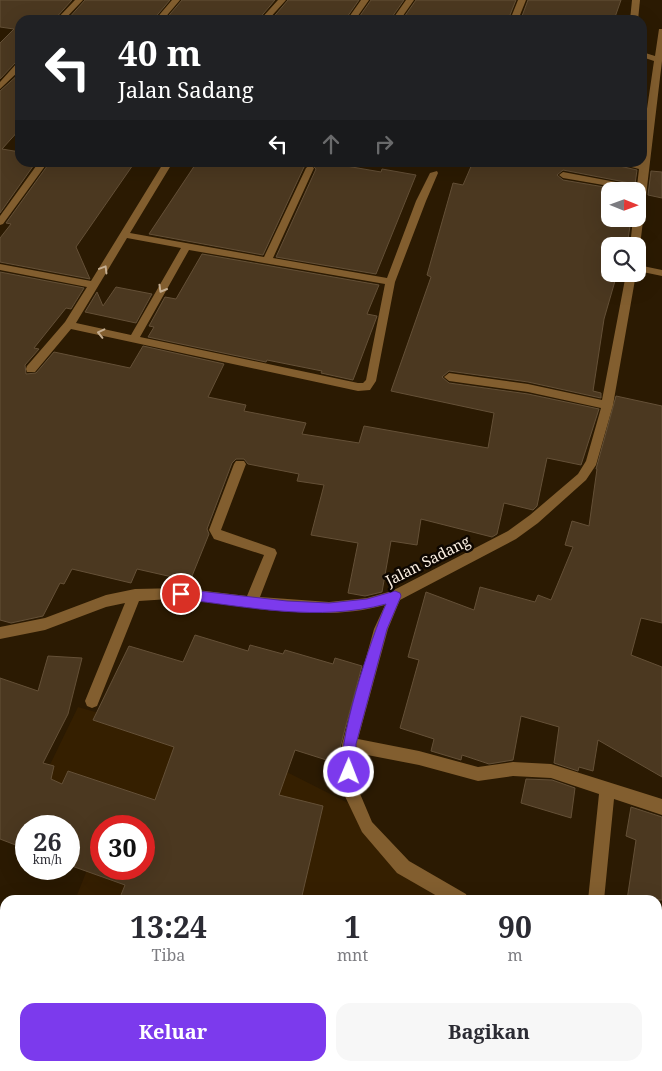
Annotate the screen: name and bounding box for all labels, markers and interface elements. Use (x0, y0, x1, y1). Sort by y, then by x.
text: 40 m (118, 29, 201, 76)
icon: left (35, 35, 100, 100)
text: Jalan Sadang (118, 74, 254, 104)
icon: left (264, 130, 292, 158)
icon: ahead (317, 130, 345, 158)
icon: right (370, 130, 398, 158)
north arrow (601, 182, 646, 228)
map controls (601, 182, 646, 282)
button: search (601, 237, 646, 282)
one-way arrow (97, 265, 107, 274)
one-way arrow (159, 283, 169, 292)
one-way arrow (96, 328, 105, 339)
street label: Jalan Sadang (381, 530, 473, 590)
pin (160, 573, 202, 615)
icon: arrive (167, 580, 195, 608)
position arrow (322, 745, 374, 797)
speed limit sign: 30 (90, 815, 155, 880)
text: 26 (33, 824, 62, 858)
text: km/h (33, 851, 62, 868)
text: 13:24 (130, 906, 207, 947)
text: 1 (344, 906, 361, 947)
text: 90 (498, 906, 532, 947)
text: Tiba (152, 944, 185, 966)
text: mnt (337, 944, 368, 966)
text: m (507, 944, 523, 966)
button: Keluar (20, 1003, 326, 1061)
button: Bagikan (336, 1003, 642, 1061)

